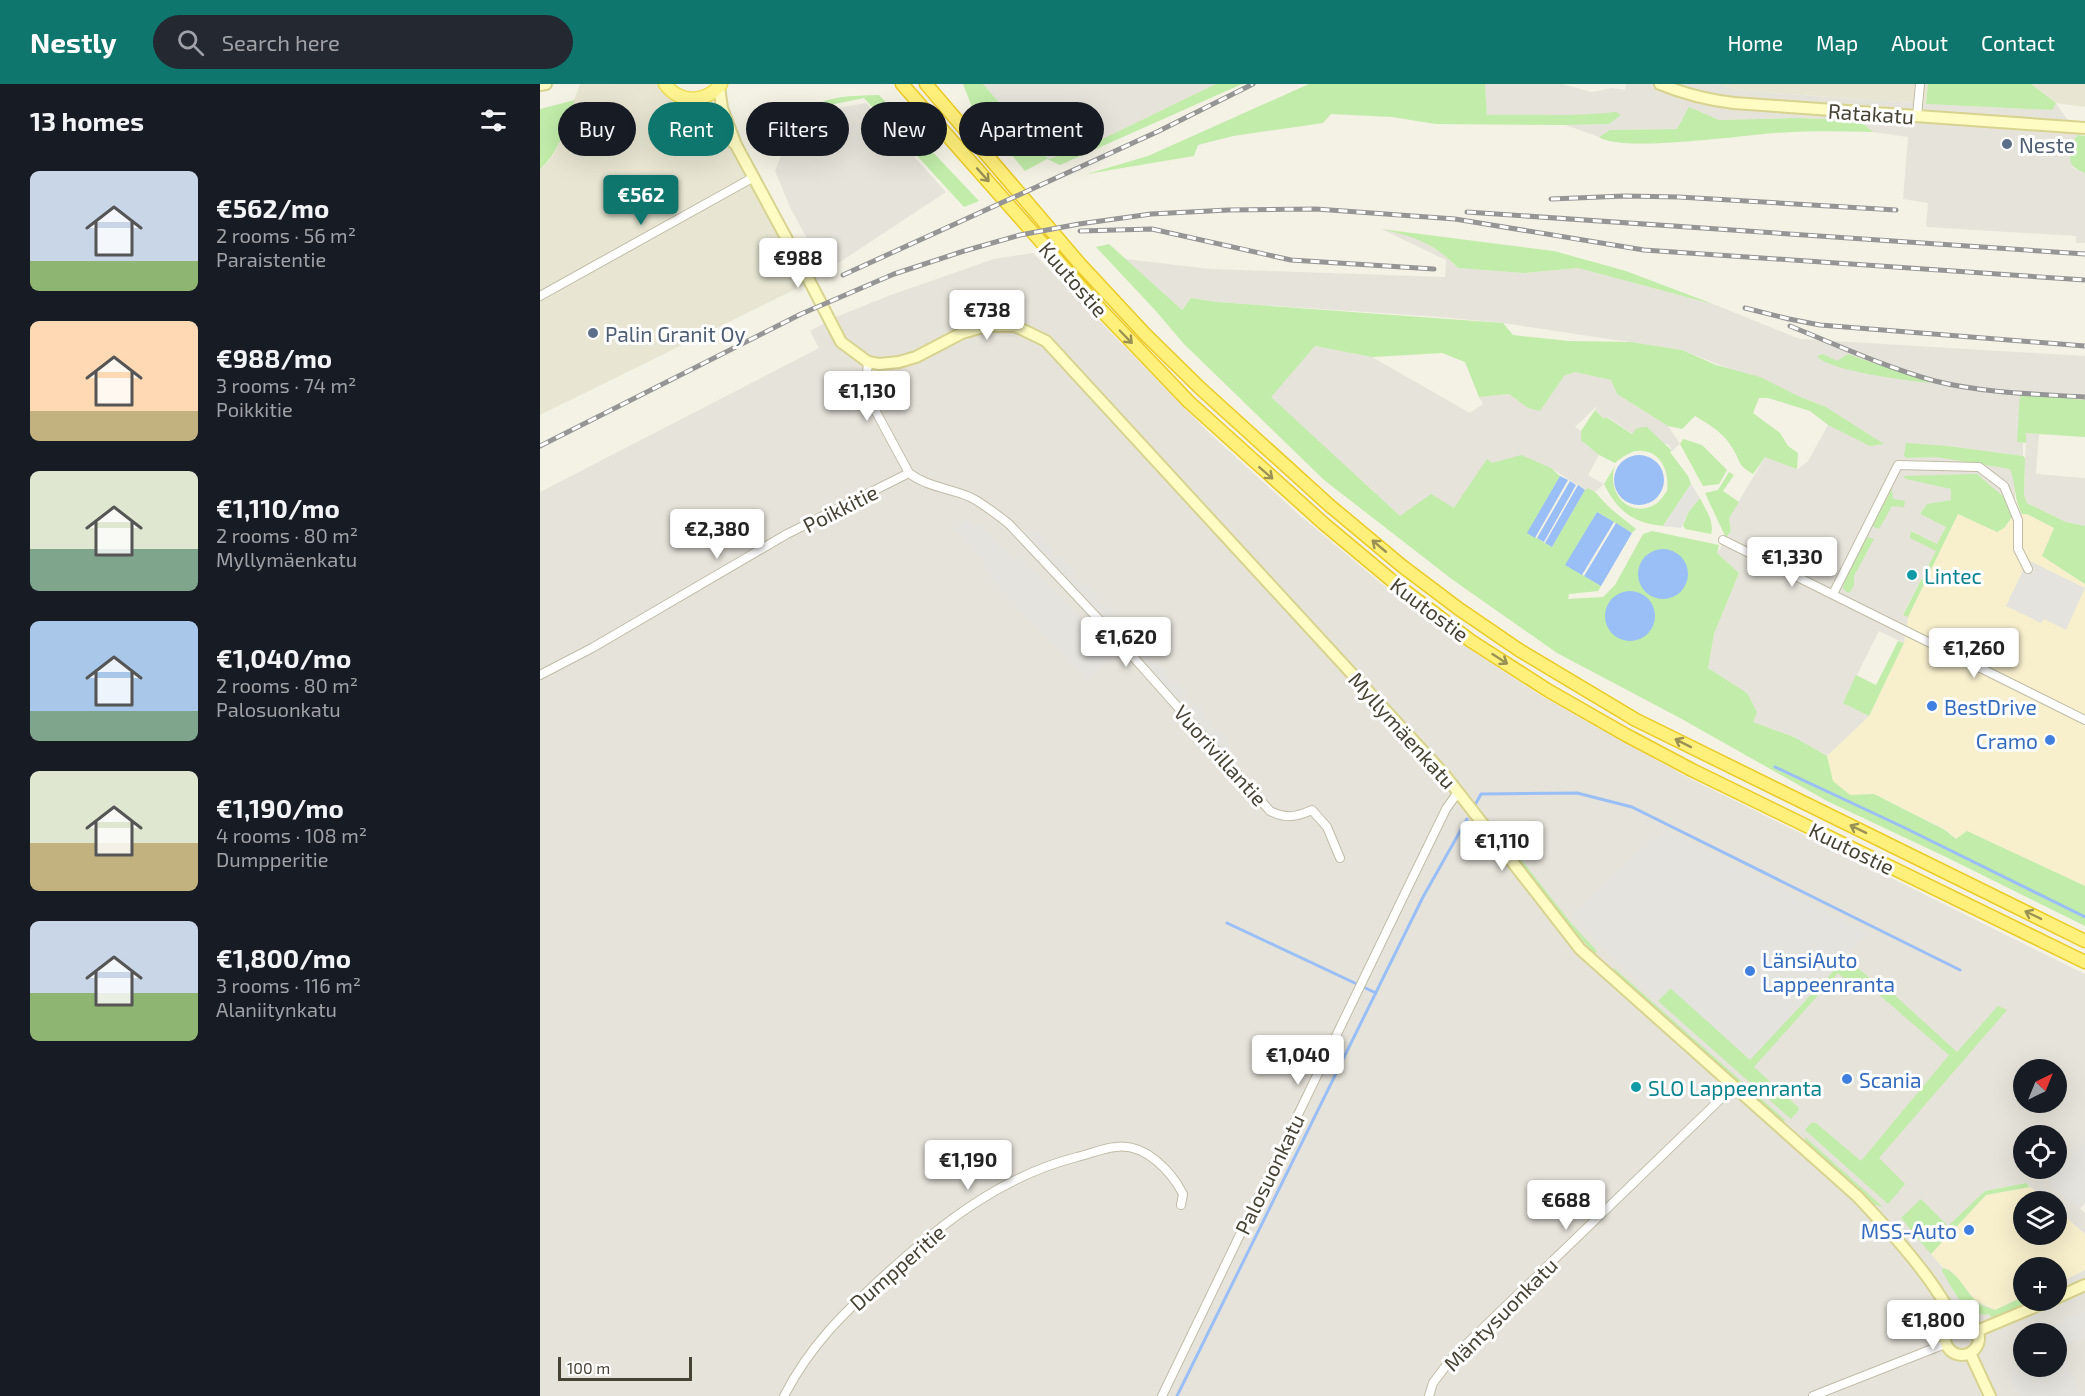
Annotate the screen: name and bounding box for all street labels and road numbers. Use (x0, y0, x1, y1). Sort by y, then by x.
street label: Ratakatu (1827, 98, 1915, 128)
street label: Kuutostie (1035, 236, 1113, 322)
street label: Poikkitie (798, 479, 882, 537)
street label: Kuutostie (1386, 572, 1474, 646)
street label: Myllymäenkatu (1344, 667, 1462, 793)
street label: Vuorivillantie (1169, 700, 1273, 810)
street label: Kuutostie (1805, 817, 1899, 879)
street label: Palosuonkatu (1229, 1110, 1309, 1238)
street label: Dumpperitie (844, 1219, 950, 1315)
street label: Mäntysuonkatu (1438, 1252, 1562, 1376)

